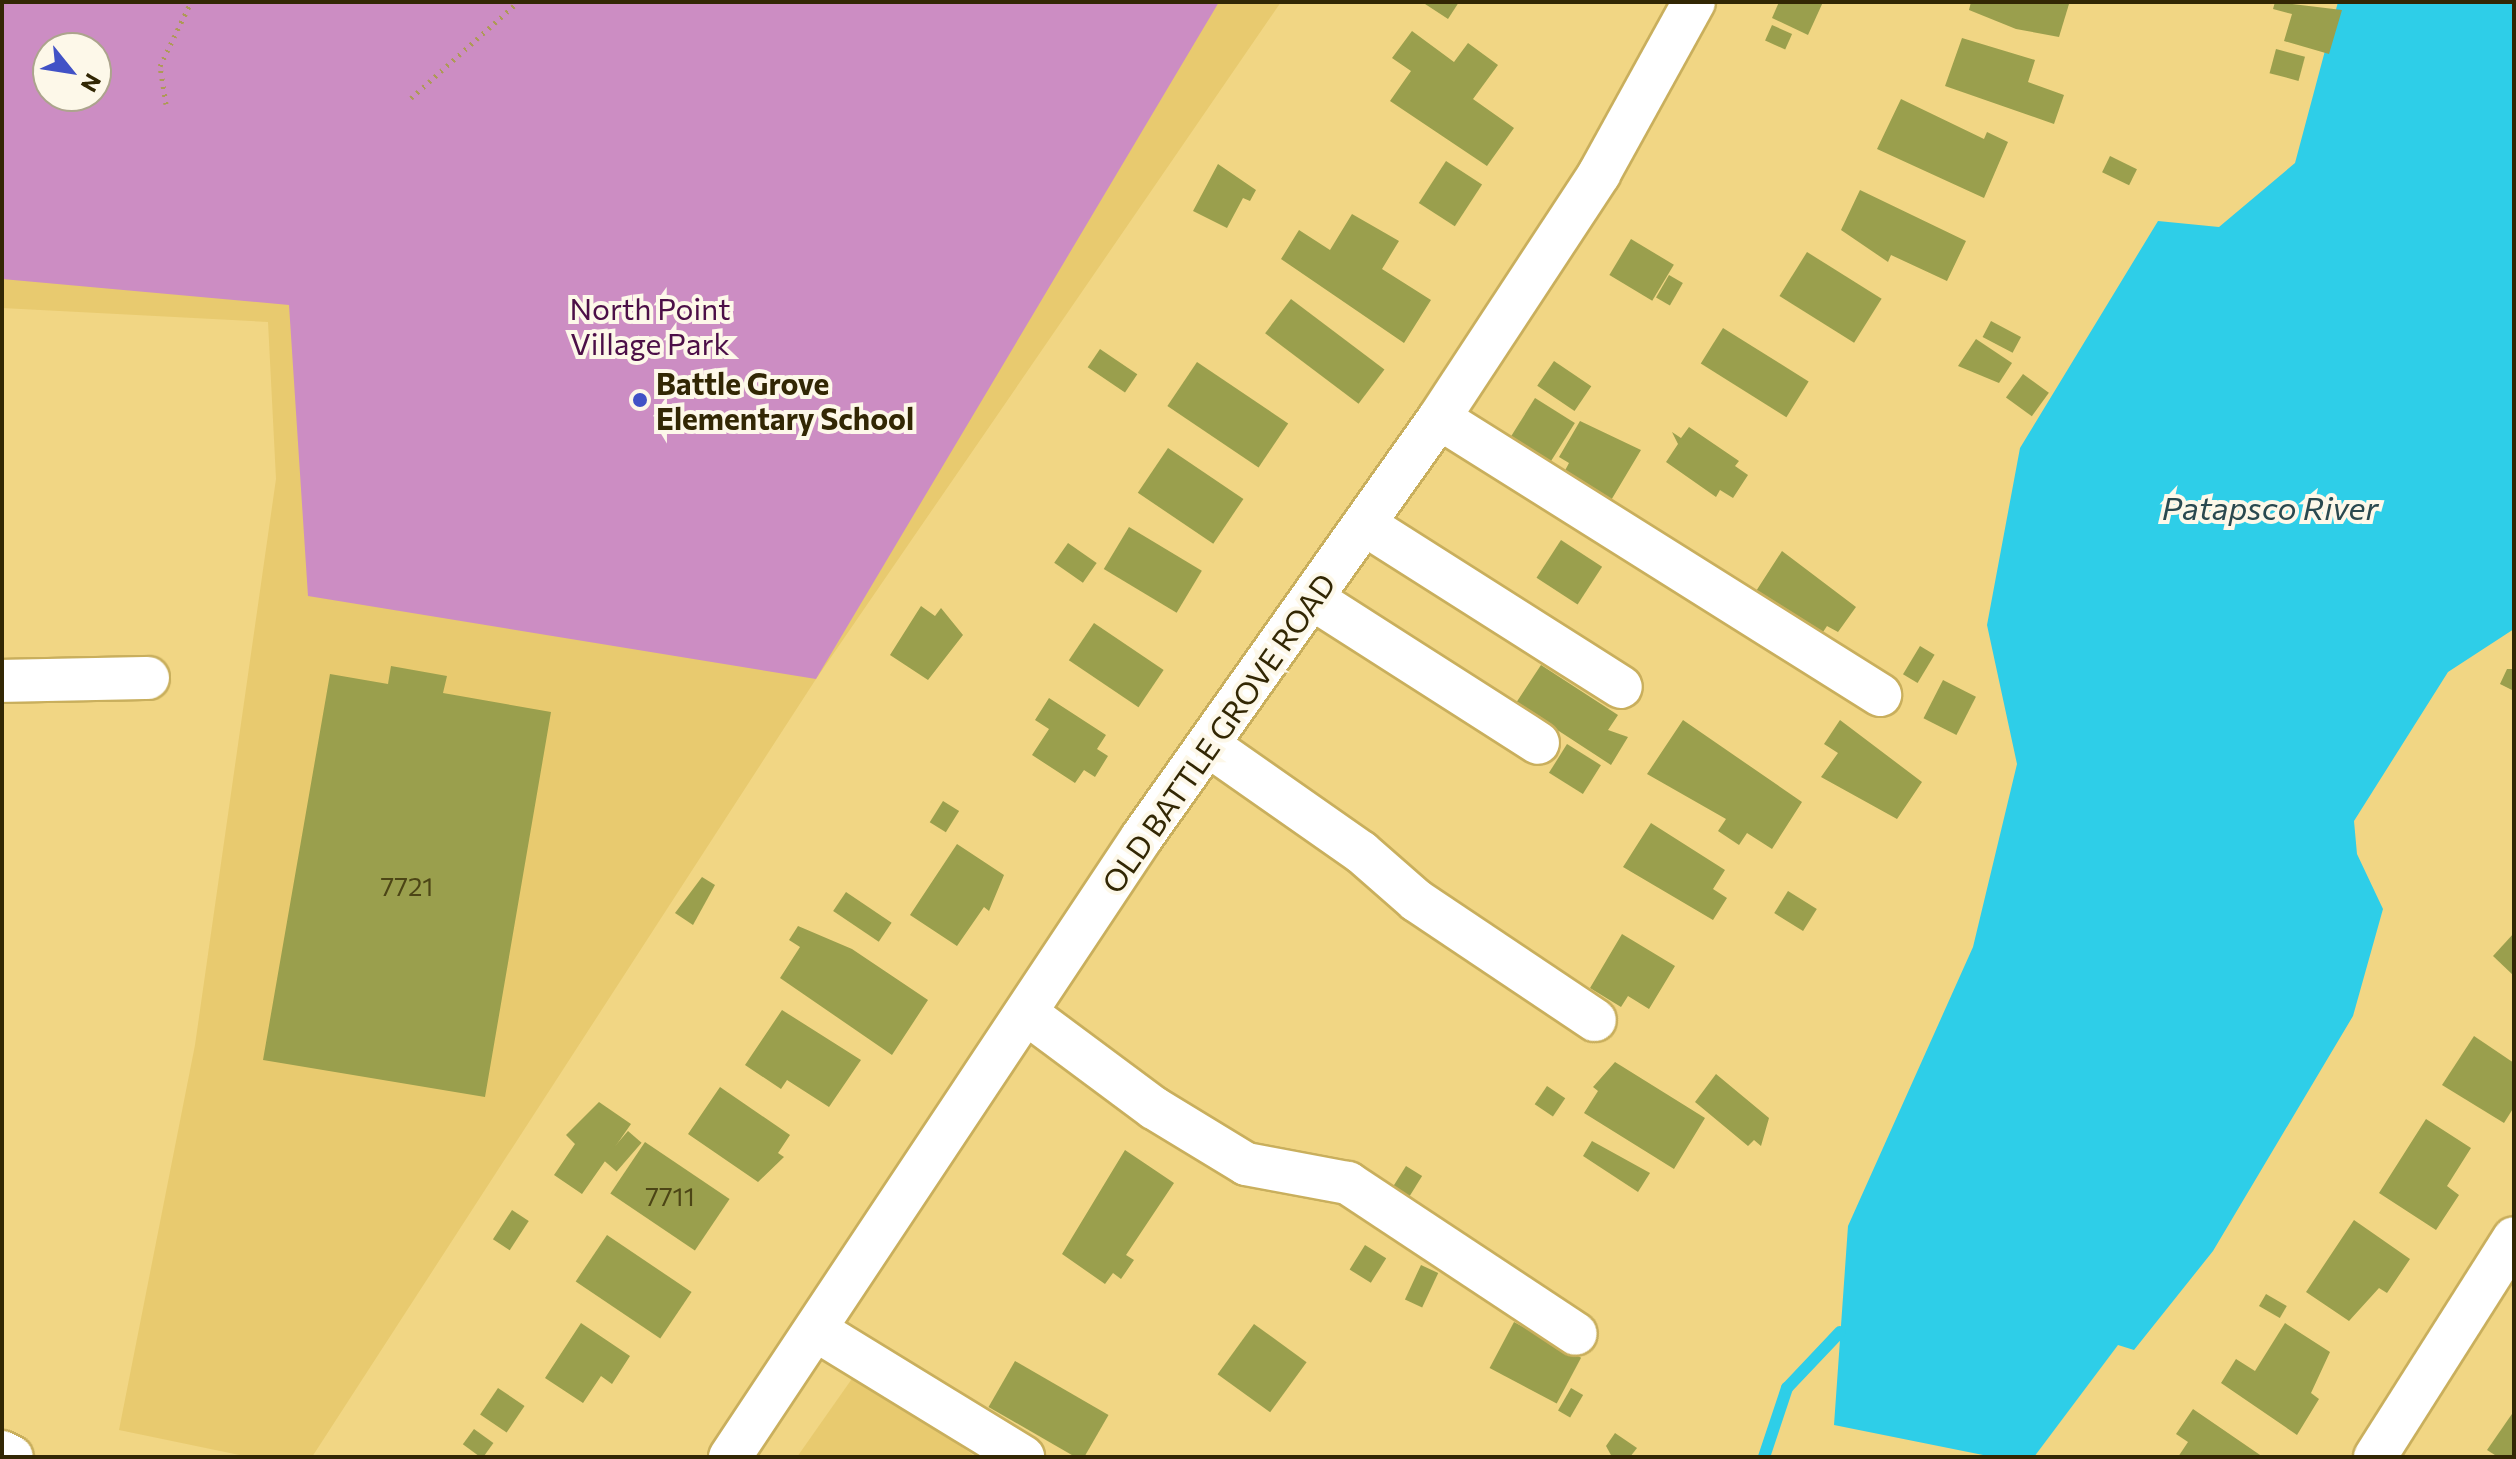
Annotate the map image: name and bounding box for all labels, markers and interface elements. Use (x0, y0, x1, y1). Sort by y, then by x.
north arrow (32, 32, 112, 112)
text: N (76, 69, 107, 97)
park label: North Point Village Park (569, 290, 731, 360)
place label: Battle Grove Elementary School (656, 365, 914, 436)
marker: Battle Grove Elementary School (631, 391, 649, 409)
water label: Patapsco River (2162, 488, 2378, 526)
street label: OLD BATTLE GROVE ROAD (1094, 566, 1342, 900)
house number: 7721 (381, 870, 433, 902)
house number: 7711 (645, 1180, 695, 1212)

